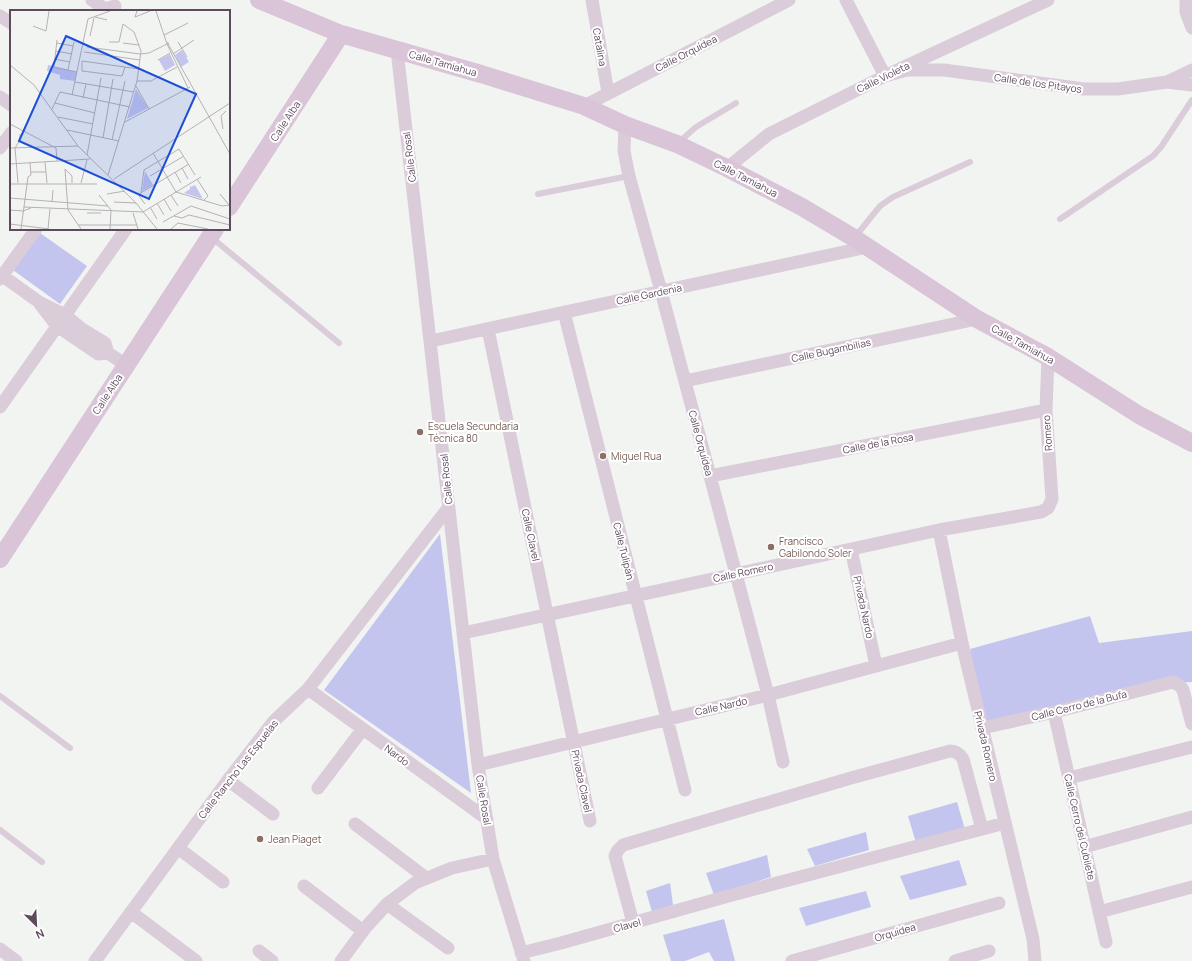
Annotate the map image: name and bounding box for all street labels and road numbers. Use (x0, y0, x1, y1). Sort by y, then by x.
street label: Catalina (590, 27, 610, 67)
street label: Calle Orquídea (653, 31, 719, 75)
street label: Calle Tamiahua (407, 47, 479, 79)
street label: Calle Violeta (854, 58, 912, 96)
street label: Calle de los Pitayos (993, 70, 1083, 96)
street label: Calle Alba (267, 98, 303, 144)
street label: Calle Rosal (399, 131, 419, 183)
street label: Calle Tamiahua (712, 156, 780, 200)
street label: Calle Gardenia (615, 280, 683, 308)
street label: Calle Tamiahua (989, 321, 1057, 367)
street label: Calle Bugambilias (790, 335, 872, 365)
street label: Calle Alba (89, 371, 125, 417)
street label: Calle Orquídea (686, 409, 716, 477)
street label: Romero (1039, 415, 1055, 451)
street label: Calle de la Rosa (841, 429, 915, 457)
street label: Calle Rosal (436, 453, 456, 505)
street label: Calle Clavel (519, 508, 543, 562)
street label: Calle Tulipán (610, 521, 638, 581)
street label: Calle Romero (712, 559, 774, 585)
street label: Privada Nardo (851, 574, 877, 640)
street label: Calle Cerro de la Bufa (1030, 686, 1128, 724)
street label: Calle Nardo (694, 693, 748, 719)
street label: Privada Romero (971, 709, 1001, 783)
street label: Calle Rancho Las Espuelas (195, 717, 281, 821)
street label: Nardo (382, 741, 412, 769)
street label: Privada Clavel (569, 748, 595, 814)
street label: Calle Cerro del Cubilete (1061, 773, 1099, 882)
street label: Calle Rosal (473, 774, 495, 826)
street label: Clavel (612, 915, 642, 935)
street label: Orquídea (873, 919, 917, 945)

